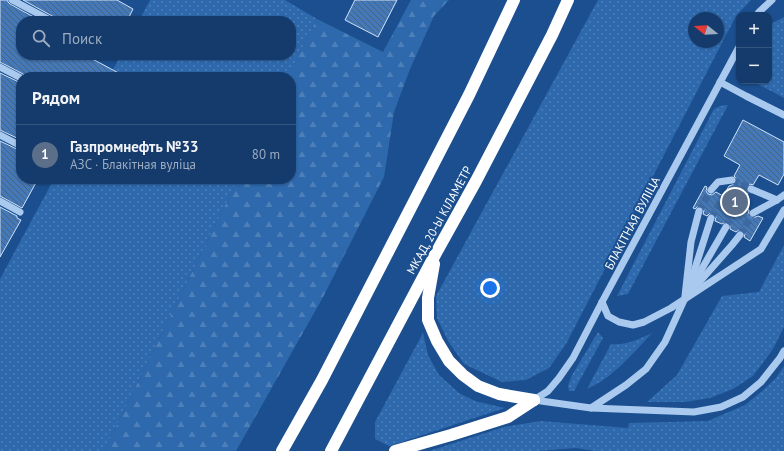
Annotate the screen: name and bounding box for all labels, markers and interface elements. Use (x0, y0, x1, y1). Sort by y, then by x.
north arrow (688, 12, 724, 48)
map controls (736, 12, 772, 84)
button: + (736, 12, 772, 48)
search box (16, 16, 296, 60)
icon: search (30, 27, 52, 49)
text: Поиск (62, 29, 102, 48)
button: − (736, 48, 772, 84)
text: Рядом (32, 87, 80, 109)
text: Газпромнефть №33 (70, 137, 199, 156)
text: 1 (41, 146, 49, 163)
text: 80 m (252, 146, 280, 163)
text: АЗС · Блакітная вуліца (70, 156, 196, 173)
street label: МКАД, 20-Ы КІЛАМЕТР (403, 163, 475, 277)
street label: БЛАКІТНАЯ ВУЛІЦА (601, 174, 663, 272)
pin: 1 (722, 187, 748, 217)
your location (480, 278, 500, 298)

